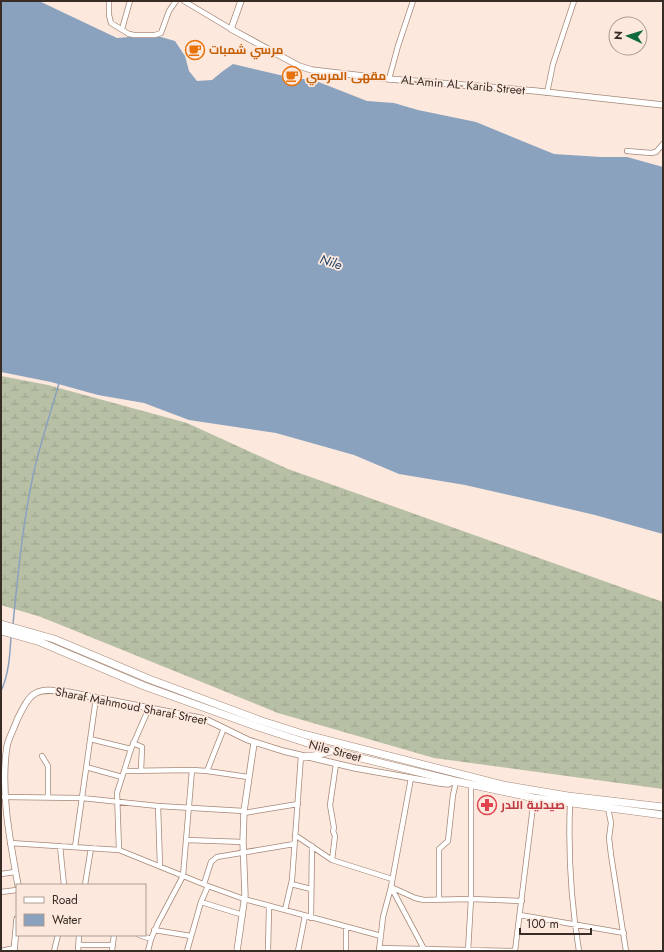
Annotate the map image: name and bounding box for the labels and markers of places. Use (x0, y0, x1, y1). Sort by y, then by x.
cafe icon: مرسي شمبات (184, 39, 206, 61)
place label: مرسي شمبات (209, 41, 284, 60)
cafe icon: مقهى المرسي (281, 65, 303, 87)
place label: مقهى المرسي (306, 67, 386, 86)
pharmacy icon: صيدلية اللدر (476, 794, 498, 816)
place label: صيدلية اللدر (500, 796, 565, 814)

